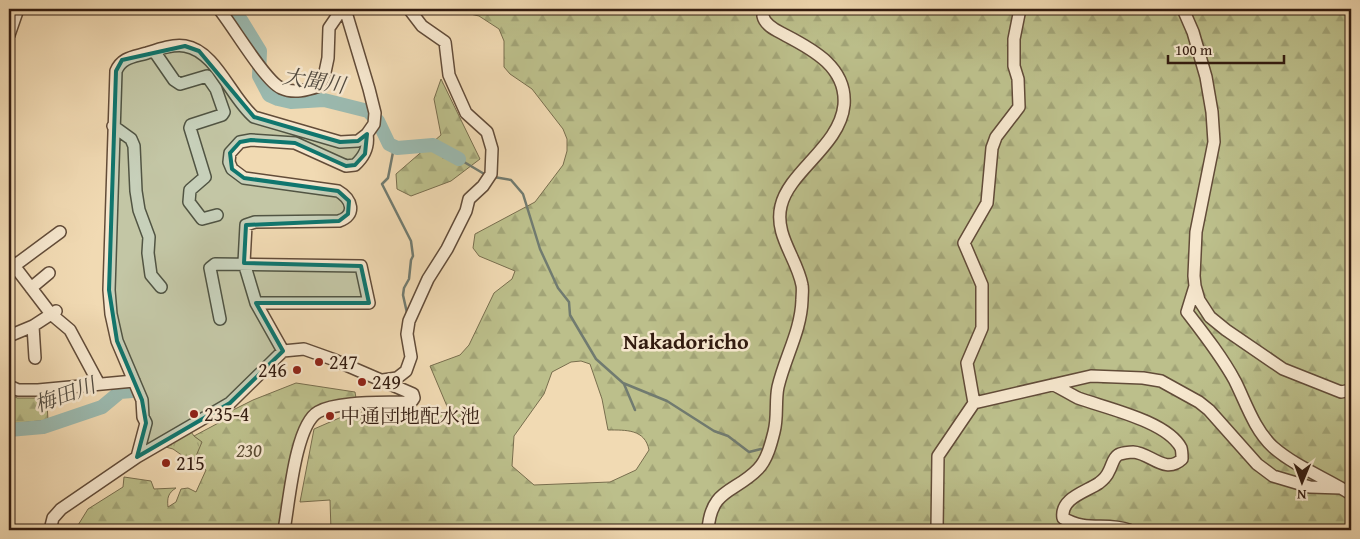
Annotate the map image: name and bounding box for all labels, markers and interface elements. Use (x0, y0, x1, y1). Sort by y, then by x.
scale bar (1168, 32, 1284, 64)
text: 100 m (1175, 39, 1213, 60)
water label: 大聞川 (281, 60, 350, 101)
district label: Nakadoricho (623, 325, 749, 357)
place label: 247 (329, 347, 358, 376)
place label: 246 (258, 355, 287, 384)
marker: 247 (313, 356, 325, 368)
marker: 246 (291, 364, 303, 376)
place label: 249 (372, 367, 401, 396)
water label: 梅田川 (30, 369, 102, 420)
marker: 249 (356, 376, 368, 388)
place label: 235-4 (204, 399, 249, 428)
place label: 中通団地配水池 (340, 401, 480, 430)
marker: 235-4 (188, 408, 200, 420)
marker: 中通団地配水池 (324, 410, 336, 422)
park label: 230 (235, 435, 262, 464)
place label: 215 (176, 448, 205, 477)
north arrow (1278, 456, 1328, 506)
marker: 215 (160, 457, 172, 469)
text: N (1296, 485, 1307, 505)

